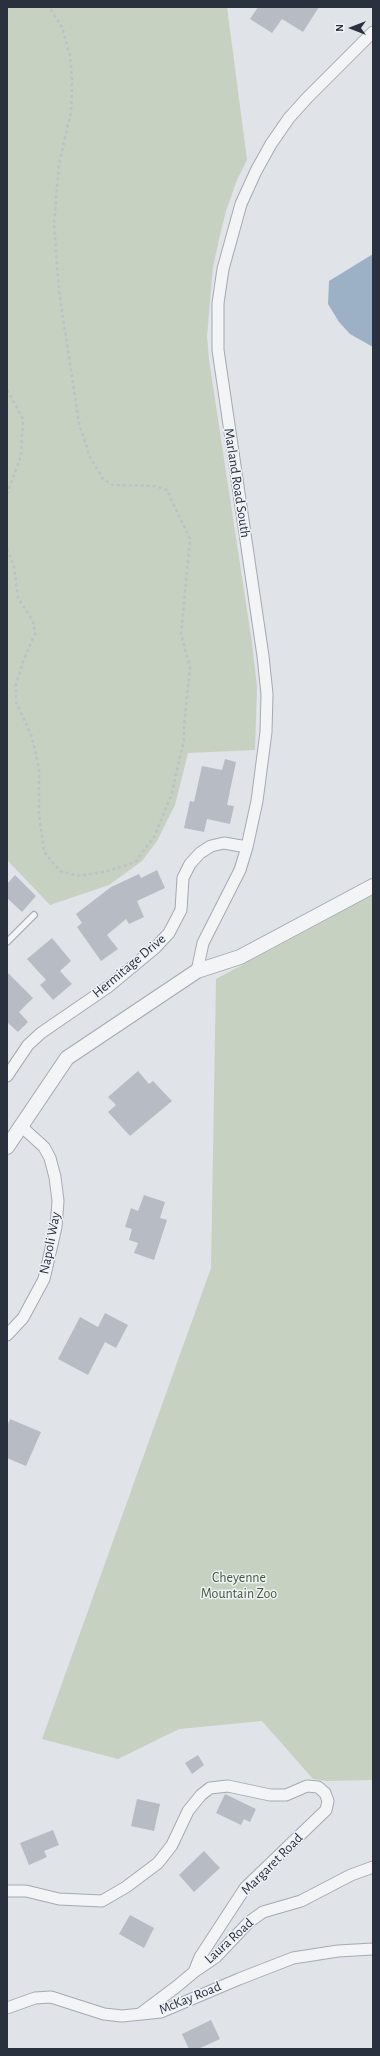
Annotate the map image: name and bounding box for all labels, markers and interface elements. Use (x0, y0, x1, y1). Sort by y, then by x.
north arrow (332, 8, 372, 48)
text: N (334, 24, 345, 32)
street label: Marland Road South (220, 427, 254, 539)
street label: Hermitage Drive (89, 930, 169, 1002)
street label: Napoli Way (36, 1211, 64, 1275)
park label: Cheyenne Mountain Zoo (201, 1570, 277, 1602)
street label: Margaret Road (238, 1830, 306, 1898)
street label: Laura Road (201, 1915, 257, 1967)
street label: McKay Road (156, 1978, 224, 2018)

